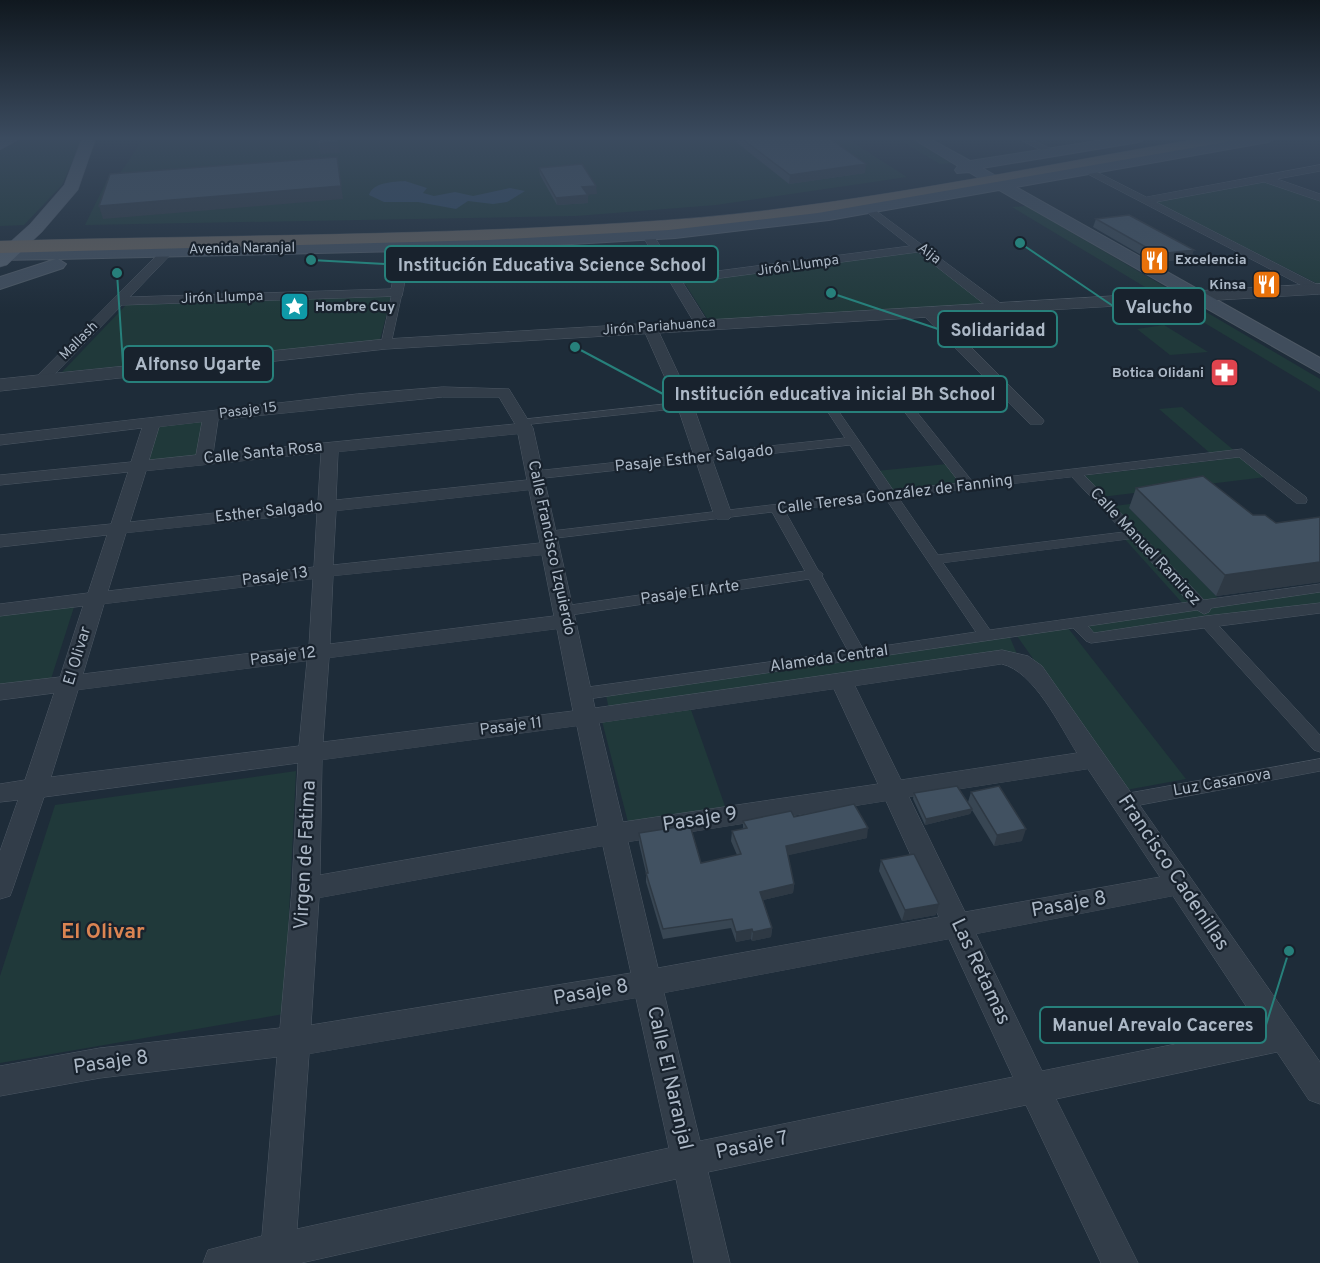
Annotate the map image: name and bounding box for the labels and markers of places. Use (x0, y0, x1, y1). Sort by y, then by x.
restaurant icon: Excelencia (1138, 244, 1170, 276)
callout: Institución Educativa Science School (385, 246, 718, 282)
place label: Excelencia (1175, 252, 1246, 269)
restaurant icon: Kinsa (1251, 269, 1283, 301)
place label: Kinsa (1209, 277, 1246, 294)
callout: Valucho (1113, 288, 1205, 324)
place icon: Hombre Cuy (278, 291, 310, 323)
place label: Hombre Cuy (315, 299, 395, 316)
callout: Solidaridad (938, 311, 1057, 347)
callout: Alfonso Ugarte (123, 346, 273, 382)
pharmacy icon: Botica Olidani (1209, 357, 1241, 389)
place label: Botica Olidani (1112, 365, 1204, 382)
callout: Institución educativa inicial Bh School (663, 376, 1007, 412)
callout: Manuel Arevalo Caceres (1040, 1007, 1266, 1043)

